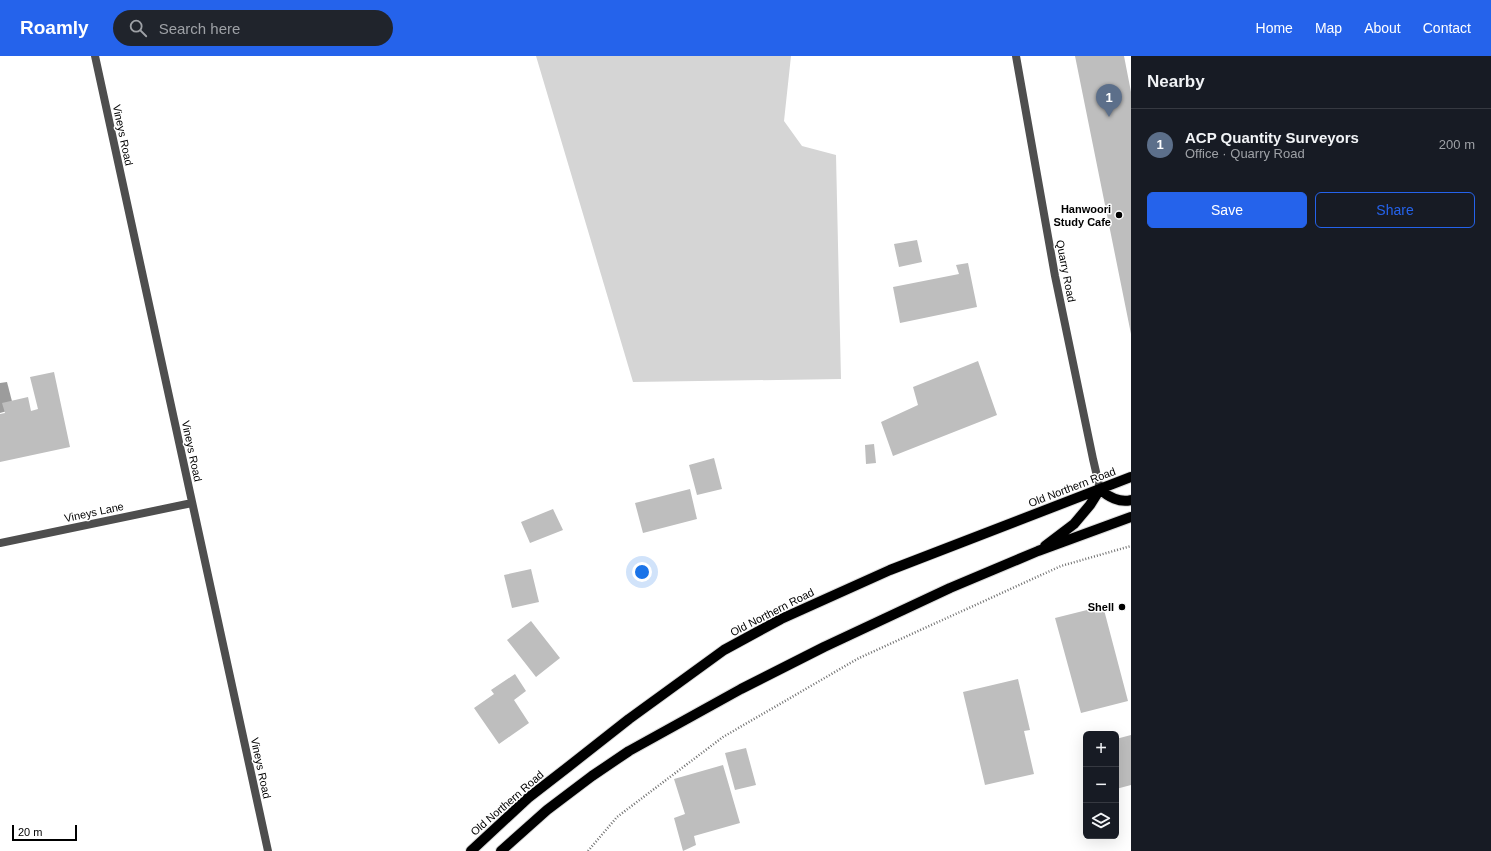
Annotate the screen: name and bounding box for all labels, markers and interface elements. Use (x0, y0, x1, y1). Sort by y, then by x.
search box (113, 10, 393, 46)
text: Roamly (20, 17, 89, 38)
icon: search (127, 17, 149, 39)
text: Search here (159, 20, 240, 37)
text: Home (1256, 20, 1293, 36)
text: Map (1315, 20, 1342, 36)
text: About (1364, 20, 1401, 36)
text: Contact (1423, 20, 1471, 36)
text: Nearby (1147, 72, 1205, 91)
pin: 1 (1096, 84, 1122, 117)
street label: Vineys Road (111, 103, 135, 167)
text: ACP Quantity Surveyors (1185, 129, 1359, 146)
text: 1 (1156, 137, 1164, 152)
text: 200 m (1439, 137, 1475, 152)
text: Office · Quarry Road (1185, 146, 1305, 161)
button: Save (1147, 192, 1307, 228)
button: Share (1315, 192, 1475, 228)
place label: Hanwoori Study Cafe (1054, 203, 1111, 228)
marker: Hanwoori Study Cafe (1114, 210, 1124, 220)
street label: Quarry Road (1054, 239, 1078, 303)
street label: Vineys Road (180, 419, 204, 483)
street label: Old Northern Road (1027, 465, 1117, 509)
street label: Vineys Lane (63, 500, 125, 524)
your location (632, 562, 652, 582)
street label: Old Northern Road (728, 586, 816, 638)
place label: Shell (1088, 601, 1114, 613)
marker: Shell (1117, 602, 1127, 612)
map controls (1083, 731, 1119, 839)
button: + (1083, 731, 1119, 767)
street label: Vineys Road (249, 736, 273, 800)
button: − (1083, 767, 1119, 803)
street label: Old Northern Road (468, 768, 546, 838)
button: layers (1083, 803, 1119, 839)
scale bar (12, 823, 77, 842)
text: 20 m (18, 826, 42, 838)

